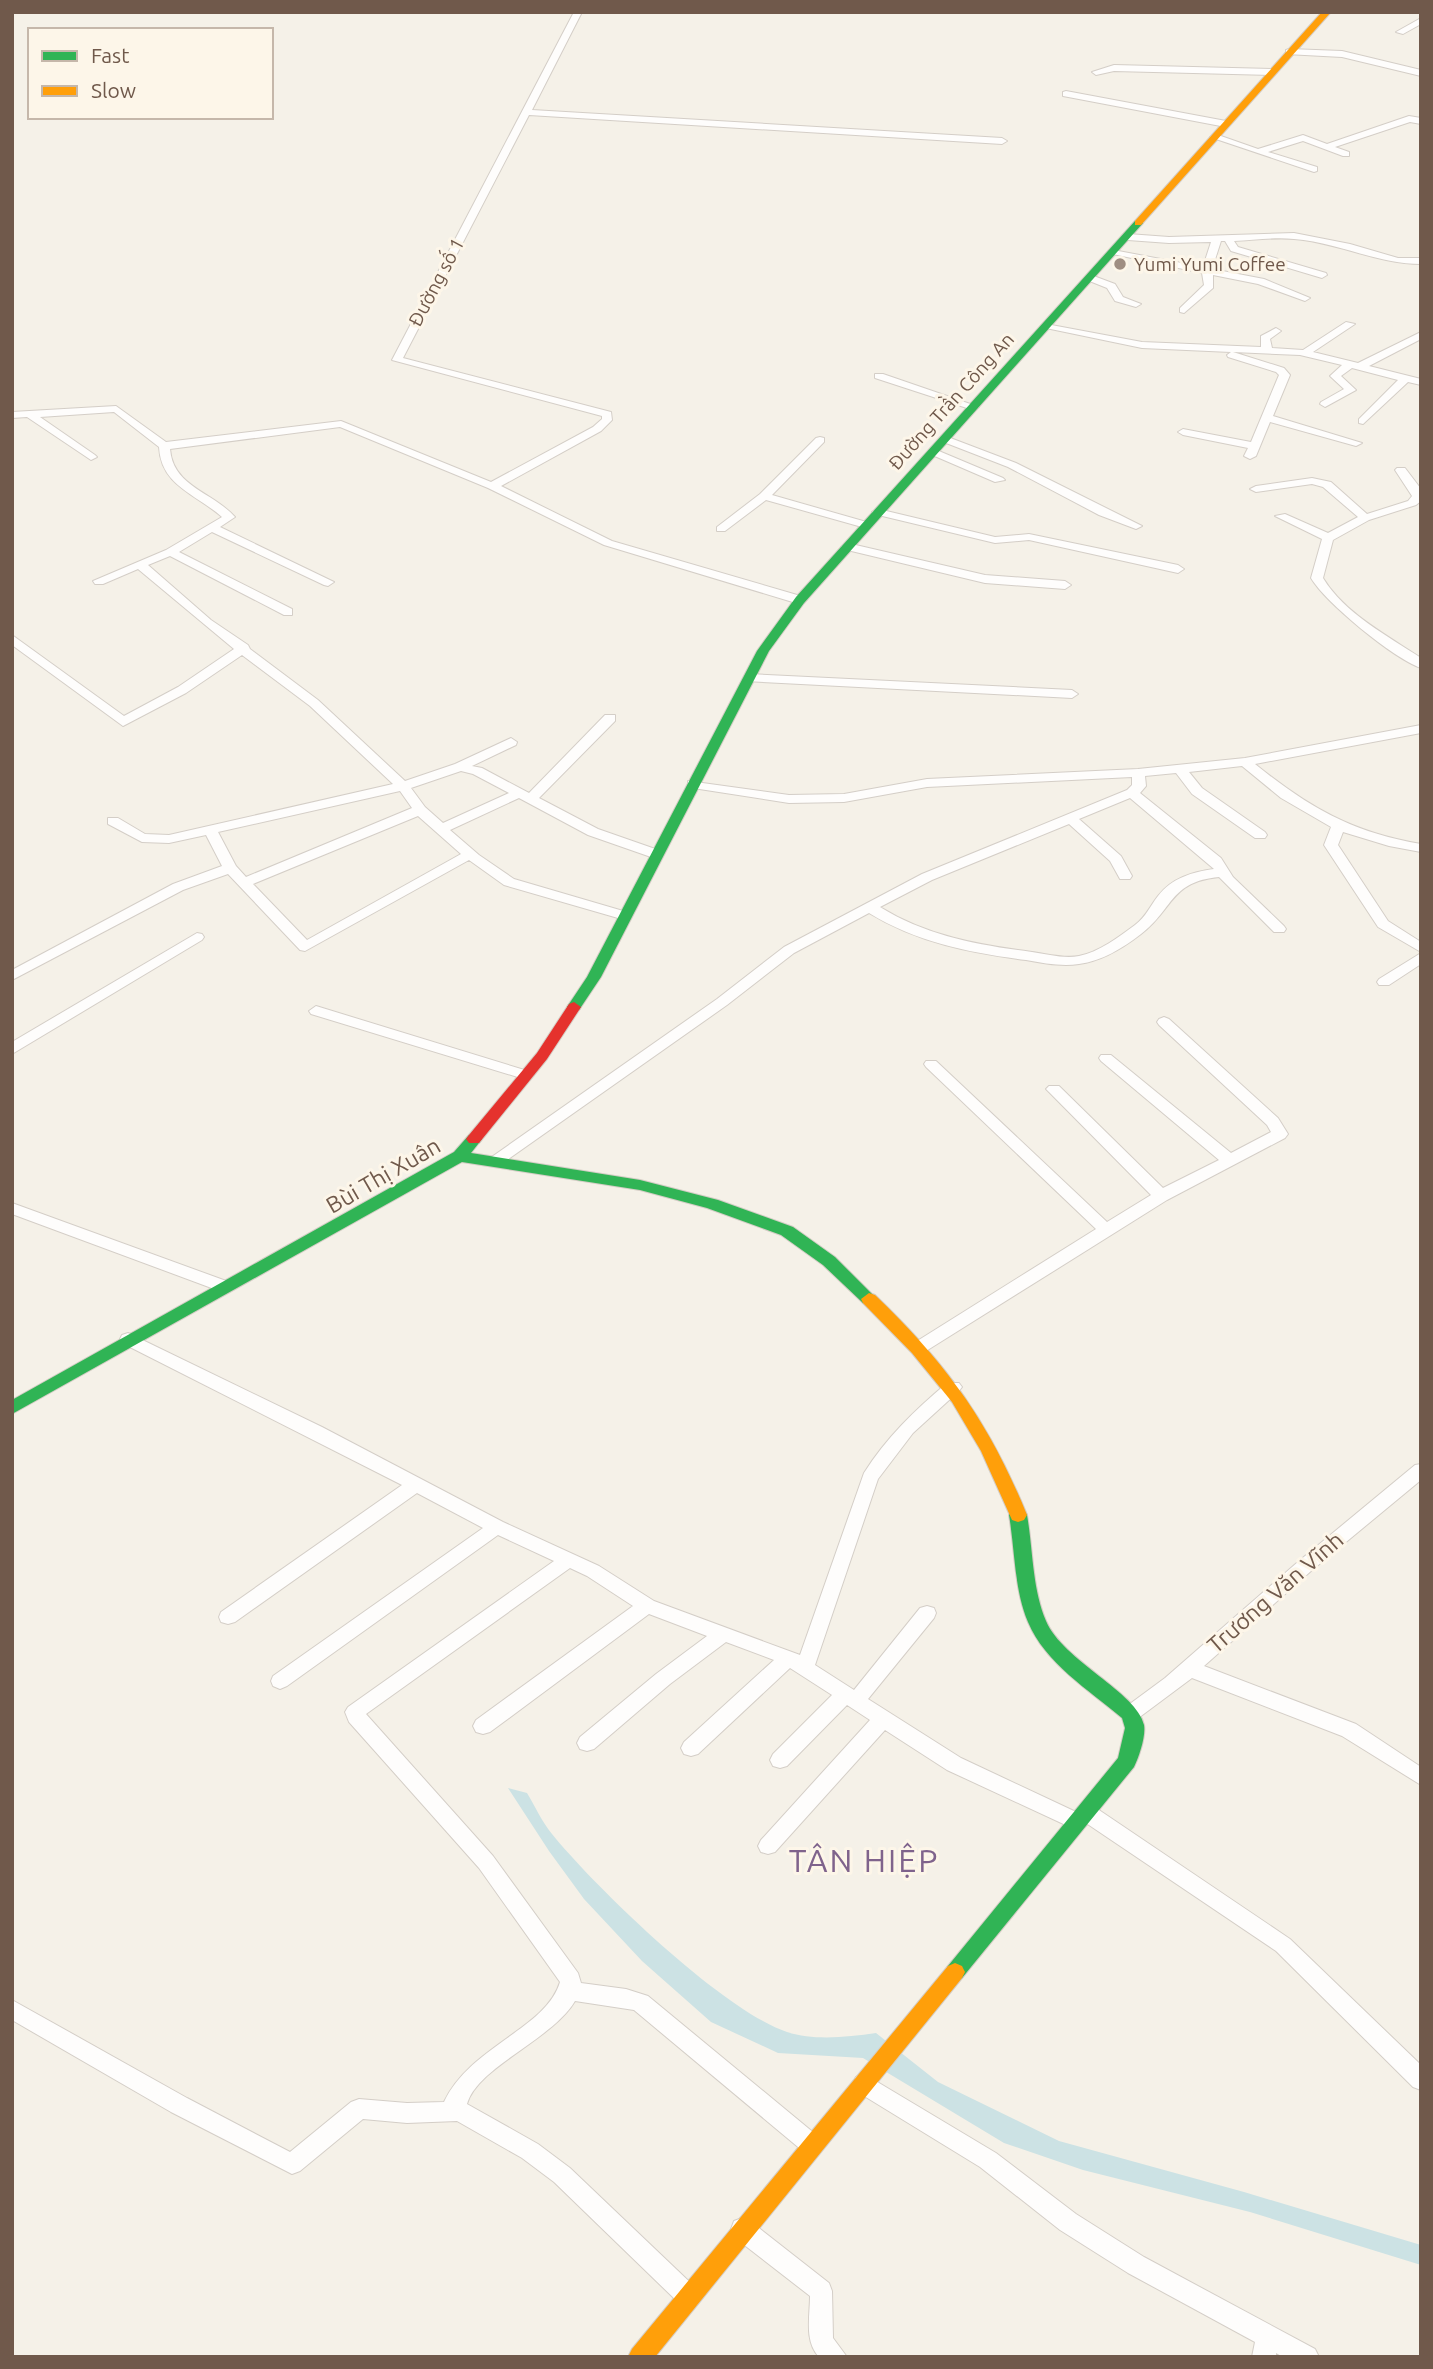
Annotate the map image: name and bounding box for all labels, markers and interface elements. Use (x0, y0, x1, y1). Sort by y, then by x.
legend (28, 28, 273, 119)
text: Fast (91, 43, 129, 67)
text: Slow (91, 78, 136, 102)
street label: Đường số 1 (402, 233, 468, 330)
place label: Yumi Yumi Coffee (1134, 253, 1286, 275)
marker: Yumi Yumi Coffee (1112, 256, 1128, 272)
street label: Đường Trần Công An (883, 327, 1018, 474)
street label: Bùi Thị Xuân (322, 1132, 444, 1218)
street label: Trương Văn Vĩnh (1202, 1526, 1348, 1658)
district label: TÂN HIỆP (789, 1842, 939, 1878)

